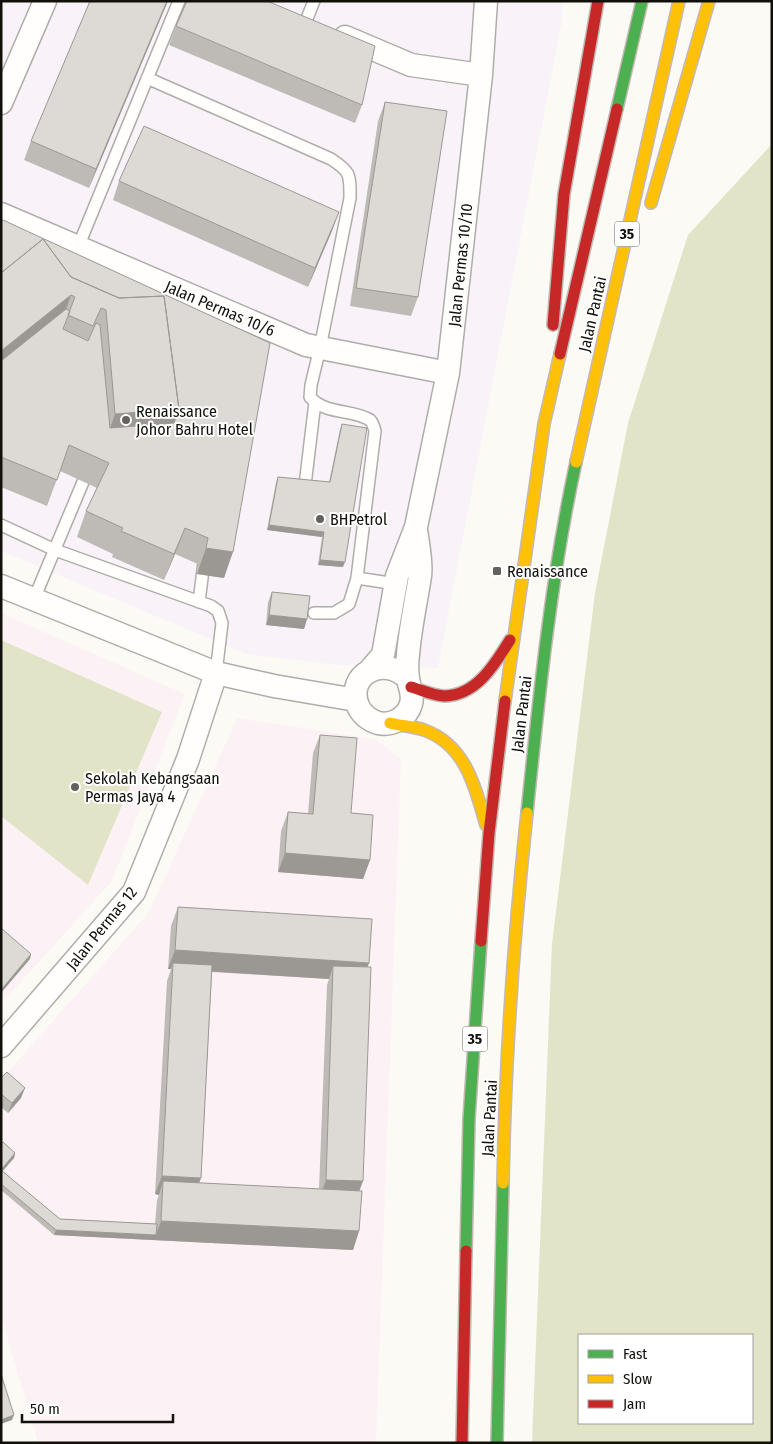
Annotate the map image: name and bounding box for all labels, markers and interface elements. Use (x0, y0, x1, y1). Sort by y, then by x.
street label: Jalan Permas 10/10 (445, 202, 476, 328)
road number: 35 (614, 222, 640, 246)
street label: Jalan Pantai (575, 274, 610, 354)
street label: Jalan Permas 10/6 (162, 277, 278, 340)
place label: Renaissance Johor Bahru Hotel (136, 402, 253, 439)
marker: Renaissance Johor Bahru Hotel (120, 414, 132, 426)
place label: BHPetrol (330, 510, 387, 529)
marker: BHPetrol (314, 513, 326, 525)
place label: Renaissance (507, 562, 588, 581)
marker: Renaissance (491, 565, 503, 577)
street label: Jalan Pantai (507, 675, 536, 753)
place label: Sekolah Kebangsaan Permas Jaya 4 (85, 769, 220, 806)
marker: Sekolah Kebangsaan Permas Jaya 4 (69, 781, 81, 793)
street label: Jalan Permas 12 (62, 883, 141, 974)
road number: 35 (462, 1026, 488, 1052)
street label: Jalan Pantai (478, 1079, 501, 1157)
legend (578, 1334, 753, 1424)
text: Fast (623, 1345, 647, 1363)
text: Slow (623, 1370, 652, 1388)
scale bar (22, 1392, 174, 1424)
text: Jam (623, 1395, 646, 1413)
text: 50 m (30, 1400, 60, 1418)

